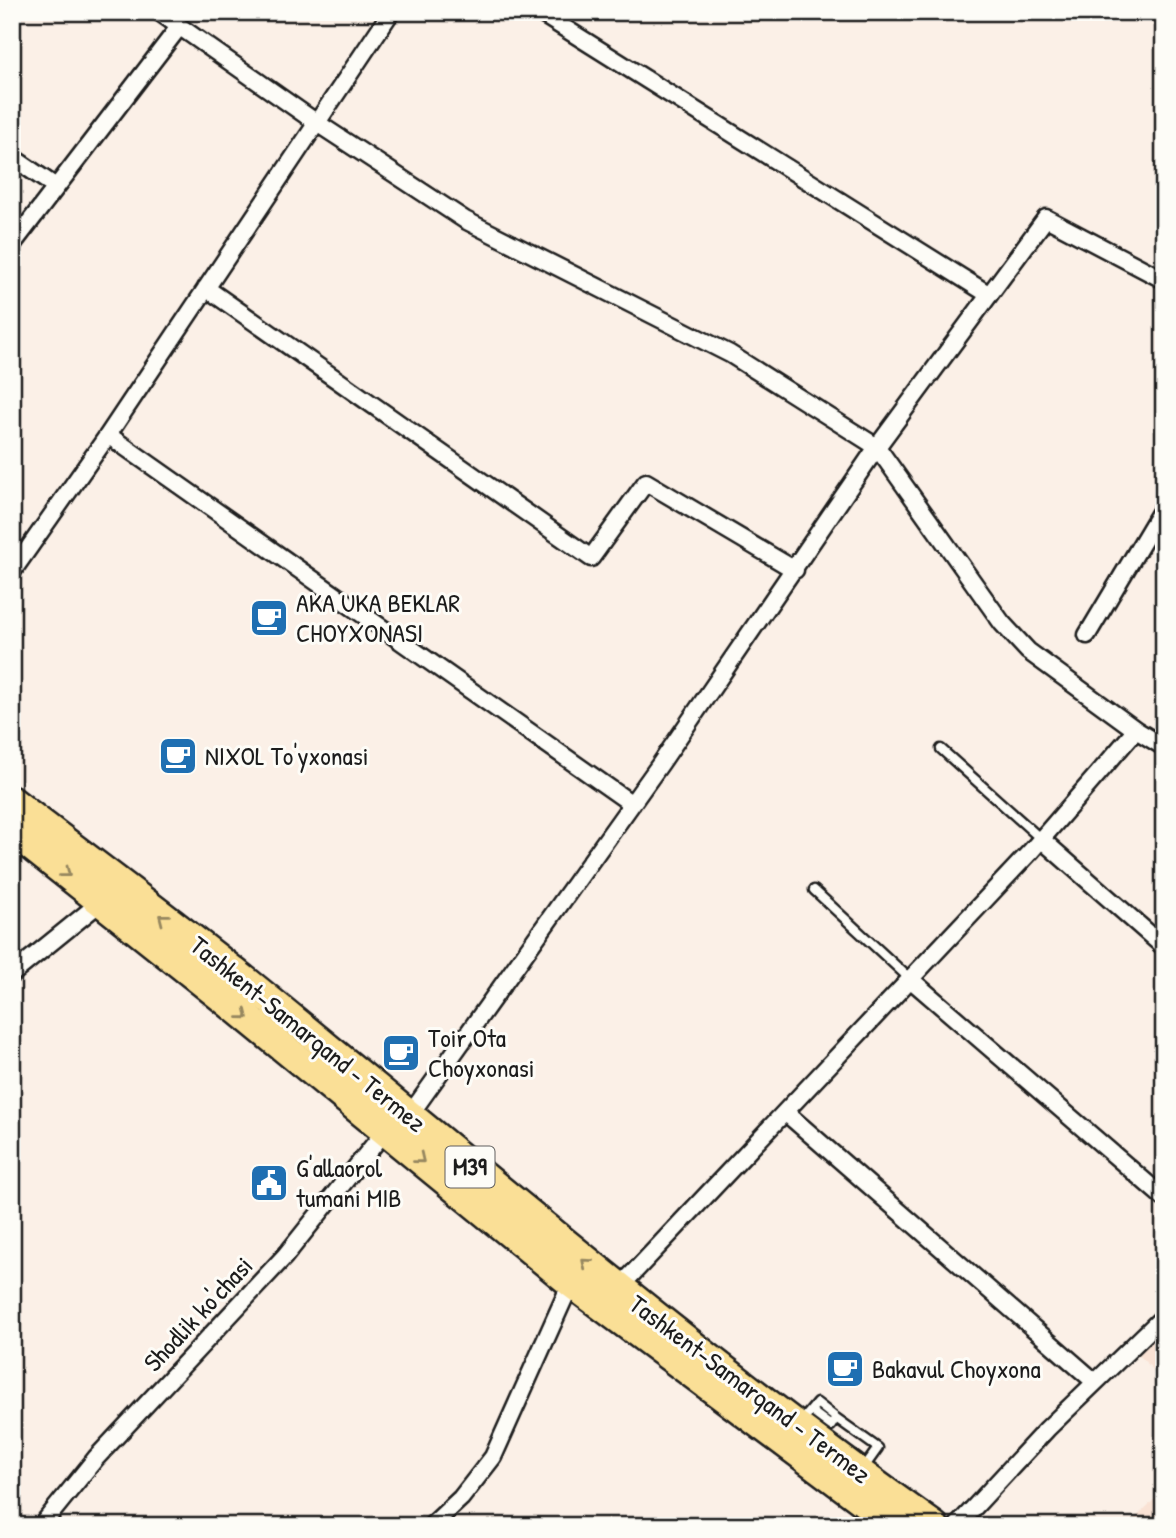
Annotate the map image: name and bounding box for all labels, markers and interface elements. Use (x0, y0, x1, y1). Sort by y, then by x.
place label: AKA UKA BEKLAR CHOYXONASI (296, 585, 460, 650)
cafe icon: AKA UKA BEKLAR CHOYXONASI (248, 597, 290, 639)
cafe icon: NIXOL To'yxonasi (157, 735, 199, 777)
place label: NIXOL To'yxonasi (205, 738, 369, 773)
one-way arrow (58, 865, 71, 878)
one-way arrow (159, 913, 171, 926)
street label: Tashkent-Samarqand - Termez (183, 928, 434, 1140)
one-way arrow (235, 1007, 248, 1019)
place label: Toir Ota Choyxonasi (428, 1020, 535, 1085)
cafe icon: Toir Ota Choyxonasi (380, 1032, 422, 1074)
road number: M39 (446, 1147, 494, 1188)
place label: G'allaorol tumani MIB (296, 1150, 402, 1215)
one-way arrow (411, 1151, 424, 1163)
public building icon: G'allaorol tumani MIB (248, 1162, 290, 1204)
street label: Shodlik ko'chasi (135, 1248, 260, 1379)
one-way arrow (582, 1259, 595, 1271)
street label: Tashkent-Samarqand - Termez (622, 1286, 878, 1491)
cafe icon: Bakavul Choyxona (824, 1348, 866, 1390)
place label: Bakavul Choyxona (872, 1351, 1041, 1386)

